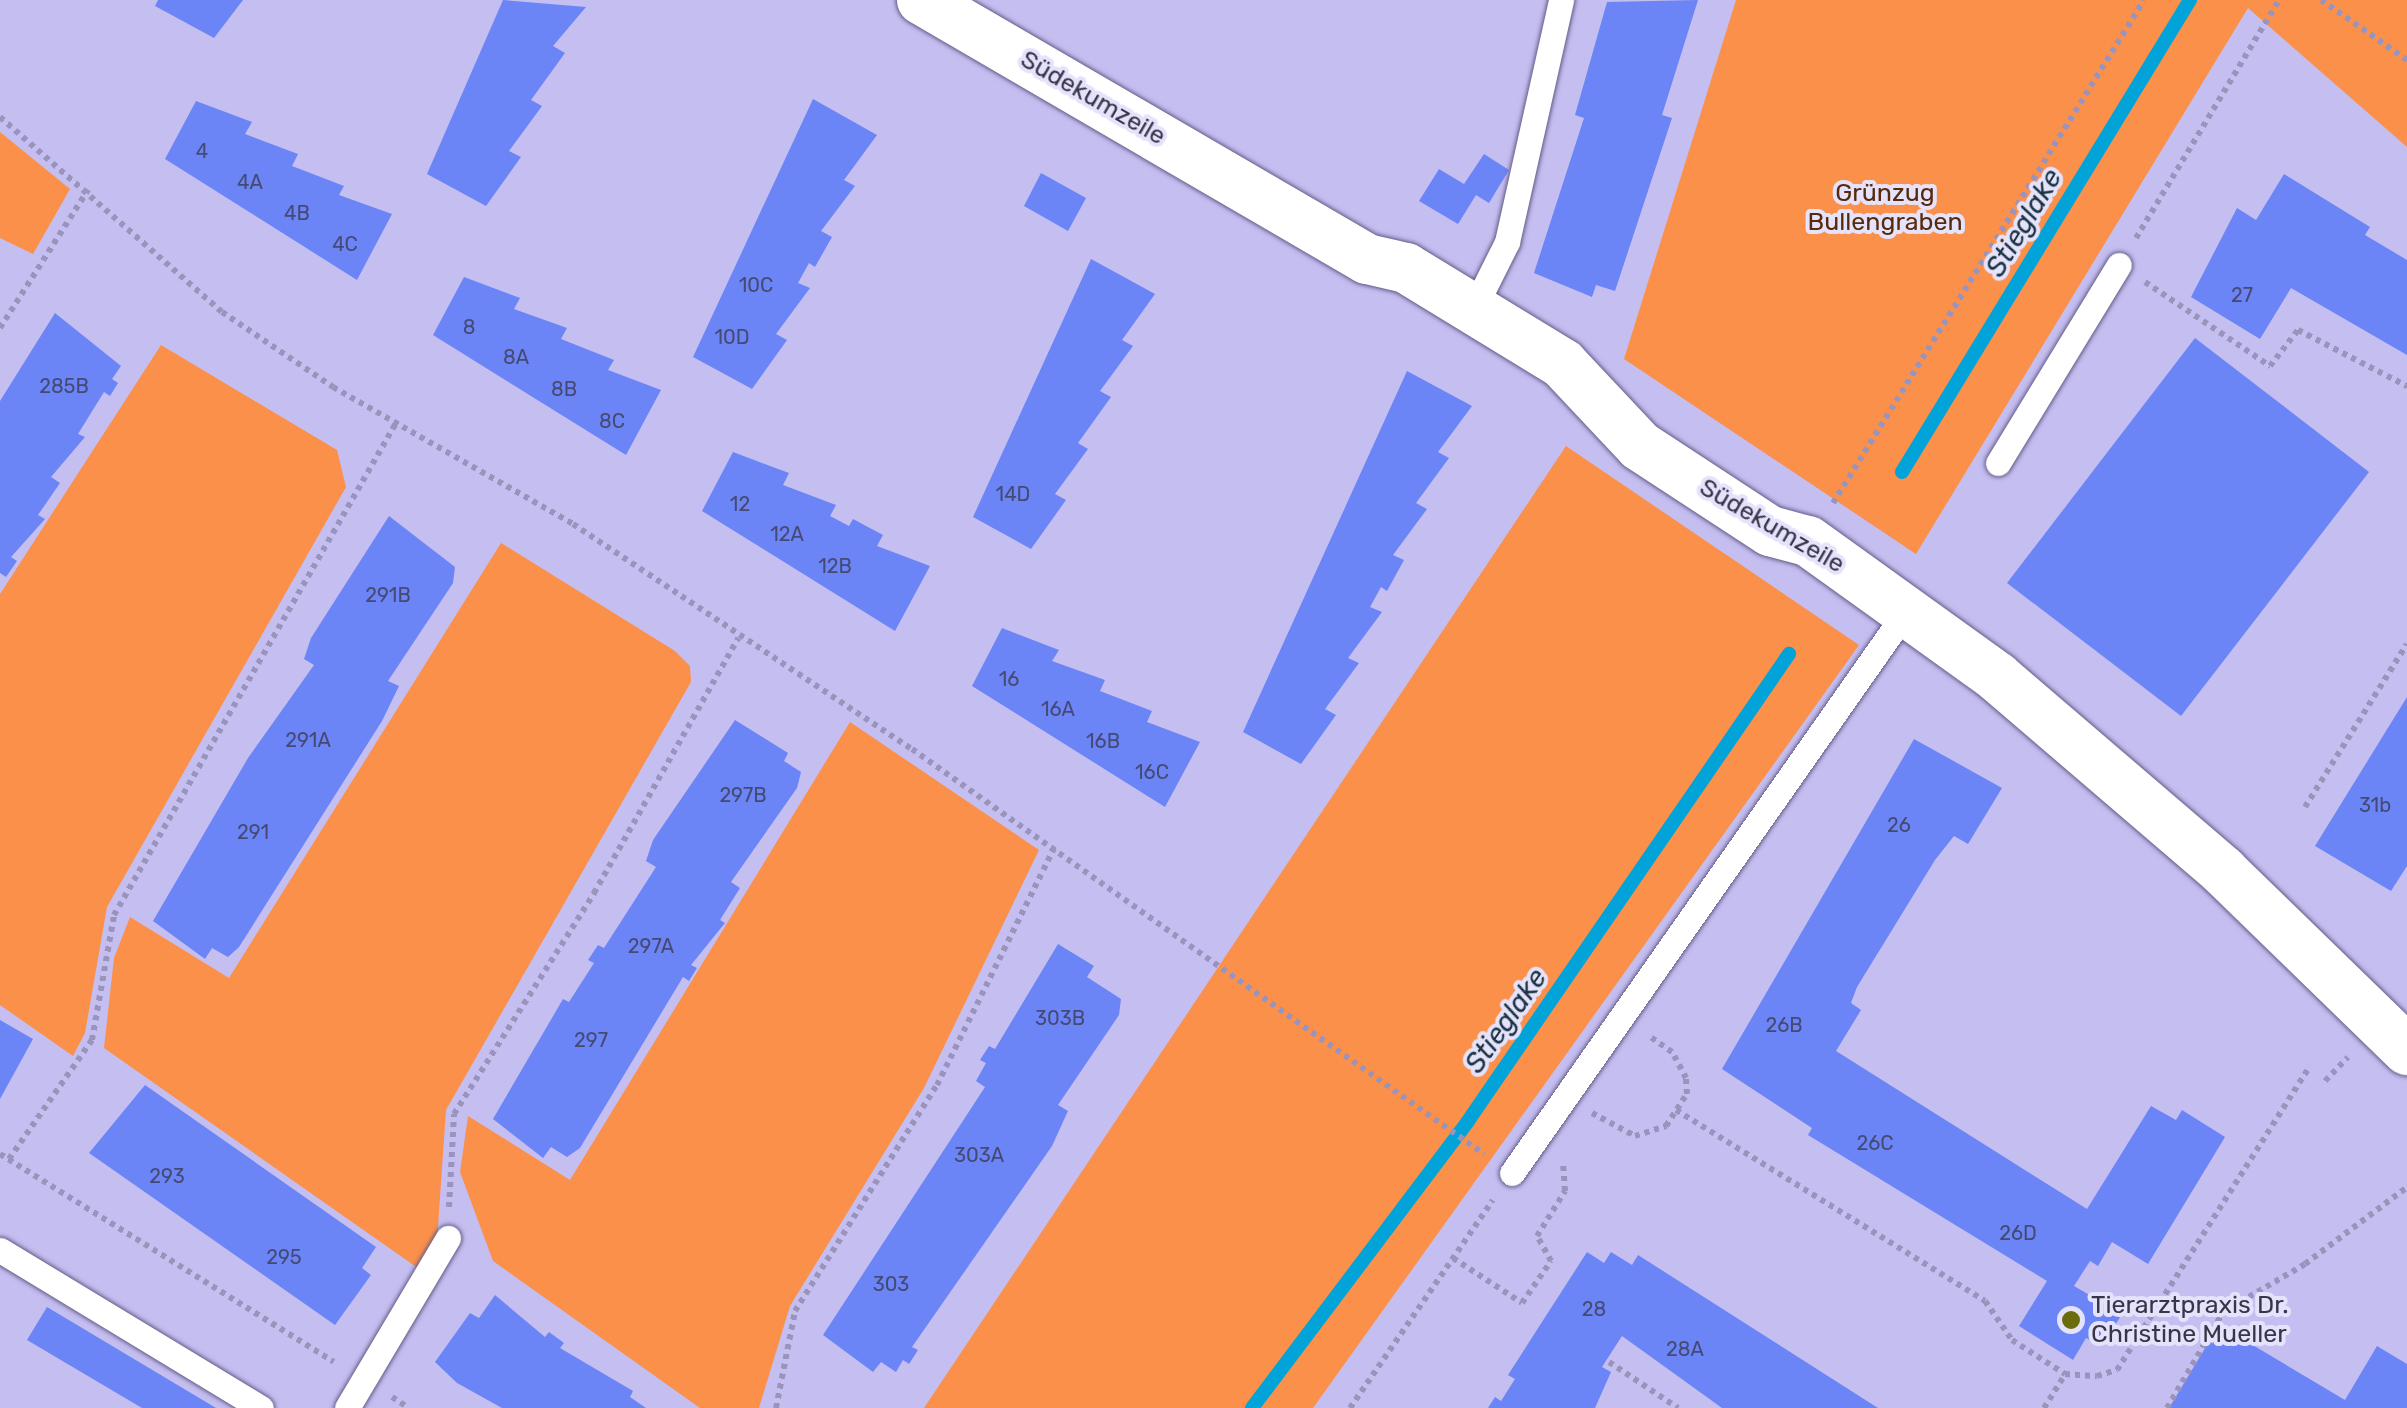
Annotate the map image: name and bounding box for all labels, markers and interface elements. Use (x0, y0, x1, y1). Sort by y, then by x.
street label: Südekumzeile (1015, 44, 1171, 152)
house number: 4 (196, 139, 208, 163)
water label: Stieglake (1979, 163, 2069, 283)
house number: 4A (237, 170, 263, 194)
park label: Grünzug Bullengraben (1807, 179, 1963, 238)
house number: 4B (284, 201, 310, 225)
house number: 4C (332, 232, 358, 256)
house number: 10C (739, 273, 773, 297)
house number: 27 (2231, 283, 2253, 307)
house number: 8 (463, 315, 475, 339)
house number: 10D (714, 325, 750, 349)
house number: 8A (503, 345, 529, 369)
house number: 285B (39, 374, 89, 398)
house number: 8B (551, 377, 577, 401)
house number: 8C (599, 409, 625, 433)
street label: Südekumzeile (1694, 472, 1850, 580)
house number: 14D (996, 482, 1030, 506)
house number: 12 (730, 492, 750, 516)
house number: 12A (770, 522, 804, 546)
house number: 12B (818, 554, 852, 578)
house number: 291B (365, 583, 411, 607)
house number: 16 (999, 667, 1019, 691)
house number: 16A (1041, 697, 1075, 721)
house number: 291A (285, 728, 331, 752)
house number: 16B (1086, 729, 1120, 753)
house number: 16C (1135, 760, 1169, 784)
house number: 297B (719, 783, 767, 807)
house number: 31b (2359, 793, 2391, 817)
house number: 26 (1887, 813, 1911, 837)
house number: 291 (237, 820, 269, 844)
house number: 297A (628, 934, 674, 958)
water label: Stieglake (1458, 962, 1554, 1080)
house number: 303B (1035, 1006, 1085, 1030)
house number: 26B (1765, 1013, 1803, 1037)
house number: 297 (574, 1028, 608, 1052)
house number: 26C (1856, 1131, 1894, 1155)
house number: 303A (954, 1143, 1004, 1167)
house number: 293 (149, 1164, 185, 1188)
house number: 26D (1999, 1221, 2037, 1245)
house number: 295 (266, 1245, 302, 1269)
house number: 303 (873, 1272, 909, 1296)
place label: Tierarztpraxis Dr. Christine Mueller (2091, 1291, 2289, 1350)
house number: 28 (1582, 1297, 1606, 1321)
marker: Tierarztpraxis Dr. Christine Mueller (2060, 1309, 2082, 1331)
house number: 28A (1666, 1337, 1704, 1361)

